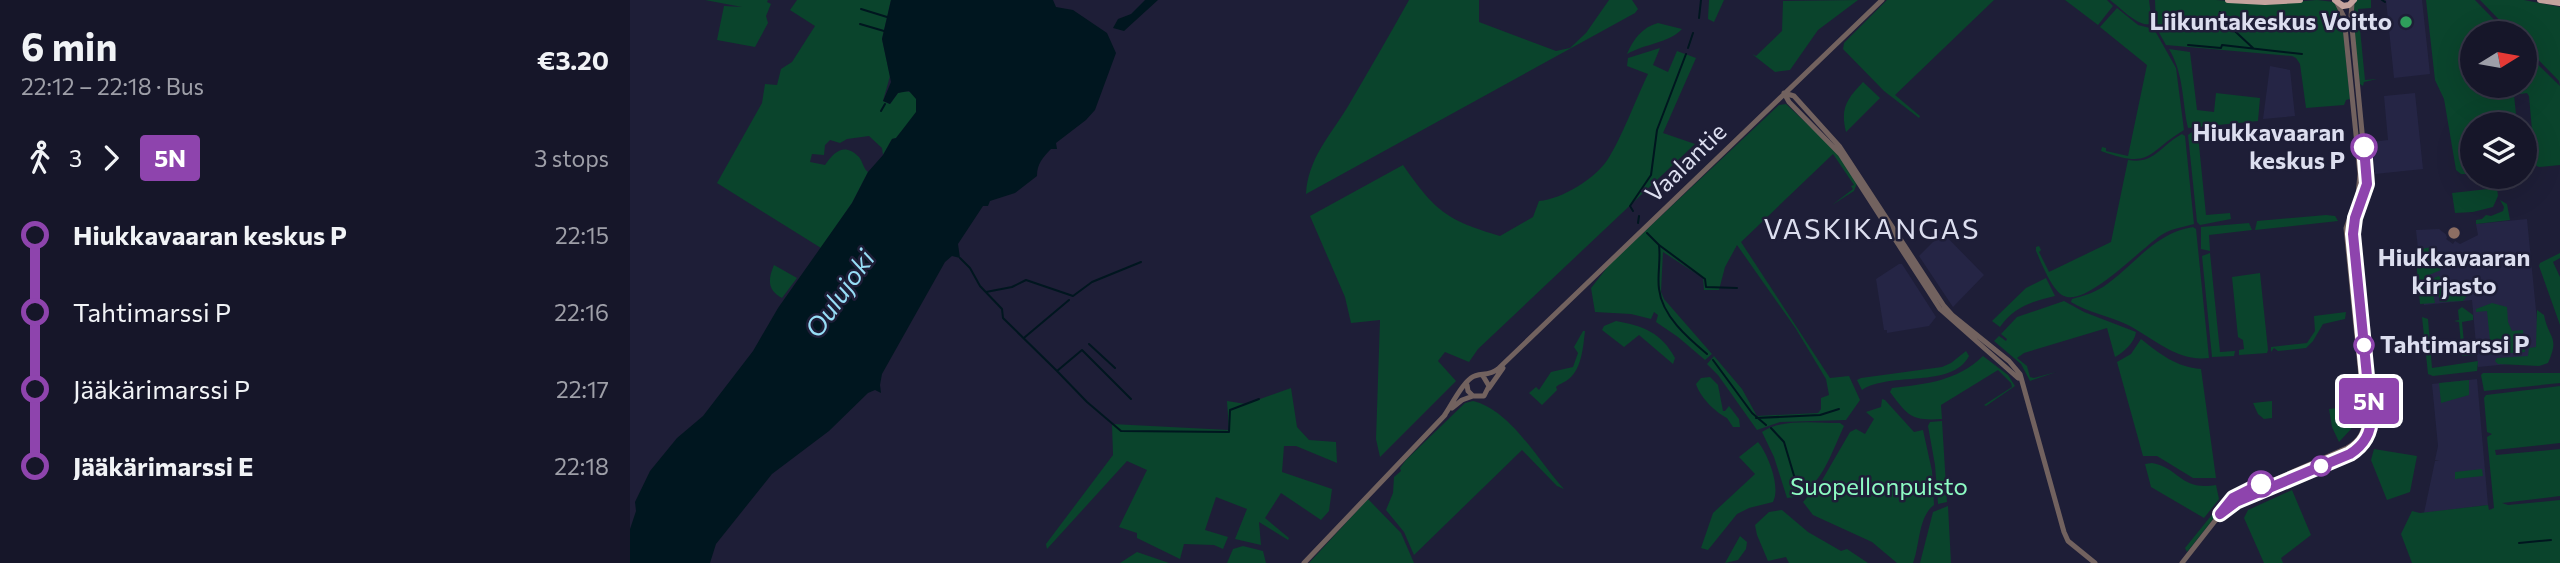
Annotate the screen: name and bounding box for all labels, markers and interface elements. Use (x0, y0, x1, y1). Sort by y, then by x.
place label: Liikuntakeskus Voitto (2149, 6, 2392, 35)
marker: Liikuntakeskus Voitto (2398, 14, 2414, 30)
north arrow (2460, 21, 2538, 98)
map controls (2460, 21, 2537, 189)
text: 6 min (21, 22, 117, 69)
text: €3.20 (537, 44, 609, 75)
text: 22:12 – 22:18 · Bus (21, 72, 204, 100)
button: layers (2460, 112, 2537, 189)
street label: Vaalantie (1638, 116, 1731, 208)
place label: Hiukkavaaran keskus P (2192, 117, 2345, 174)
marker: Hiukkavaaran keskus P (2351, 134, 2377, 160)
icon: walk (21, 139, 59, 177)
icon: forward (92, 139, 130, 177)
text: 5N (154, 143, 186, 172)
text: 3 (69, 144, 82, 172)
text: 3 stops (534, 144, 609, 172)
district label: VASKIKANGAS (1763, 211, 1981, 245)
text: Hiukkavaaran keskus P (73, 219, 347, 250)
text: 22:15 (555, 221, 609, 249)
marker: Hiukkavaaran kirjasto (2446, 225, 2462, 241)
water label: Oulujoki (797, 242, 881, 343)
place label: Hiukkavaaran kirjasto (2378, 242, 2530, 299)
text: Tahtimarssi P (73, 296, 231, 327)
text: 22:16 (554, 298, 609, 326)
place label: Tahtimarssi P (2380, 329, 2530, 358)
marker: Tahtimarssi P (2354, 335, 2374, 355)
text: Jääkärimarssi P (73, 373, 250, 404)
text: 22:17 (556, 375, 609, 403)
line badge: 5N (2338, 378, 2400, 424)
text: 5N (2353, 386, 2385, 415)
text: Jääkärimarssi E (73, 450, 254, 481)
text: 22:18 (554, 452, 609, 480)
unlabelled marker (2311, 456, 2331, 476)
park label: Suopellonpuisto (1790, 471, 1968, 500)
unlabelled marker (2248, 471, 2274, 497)

